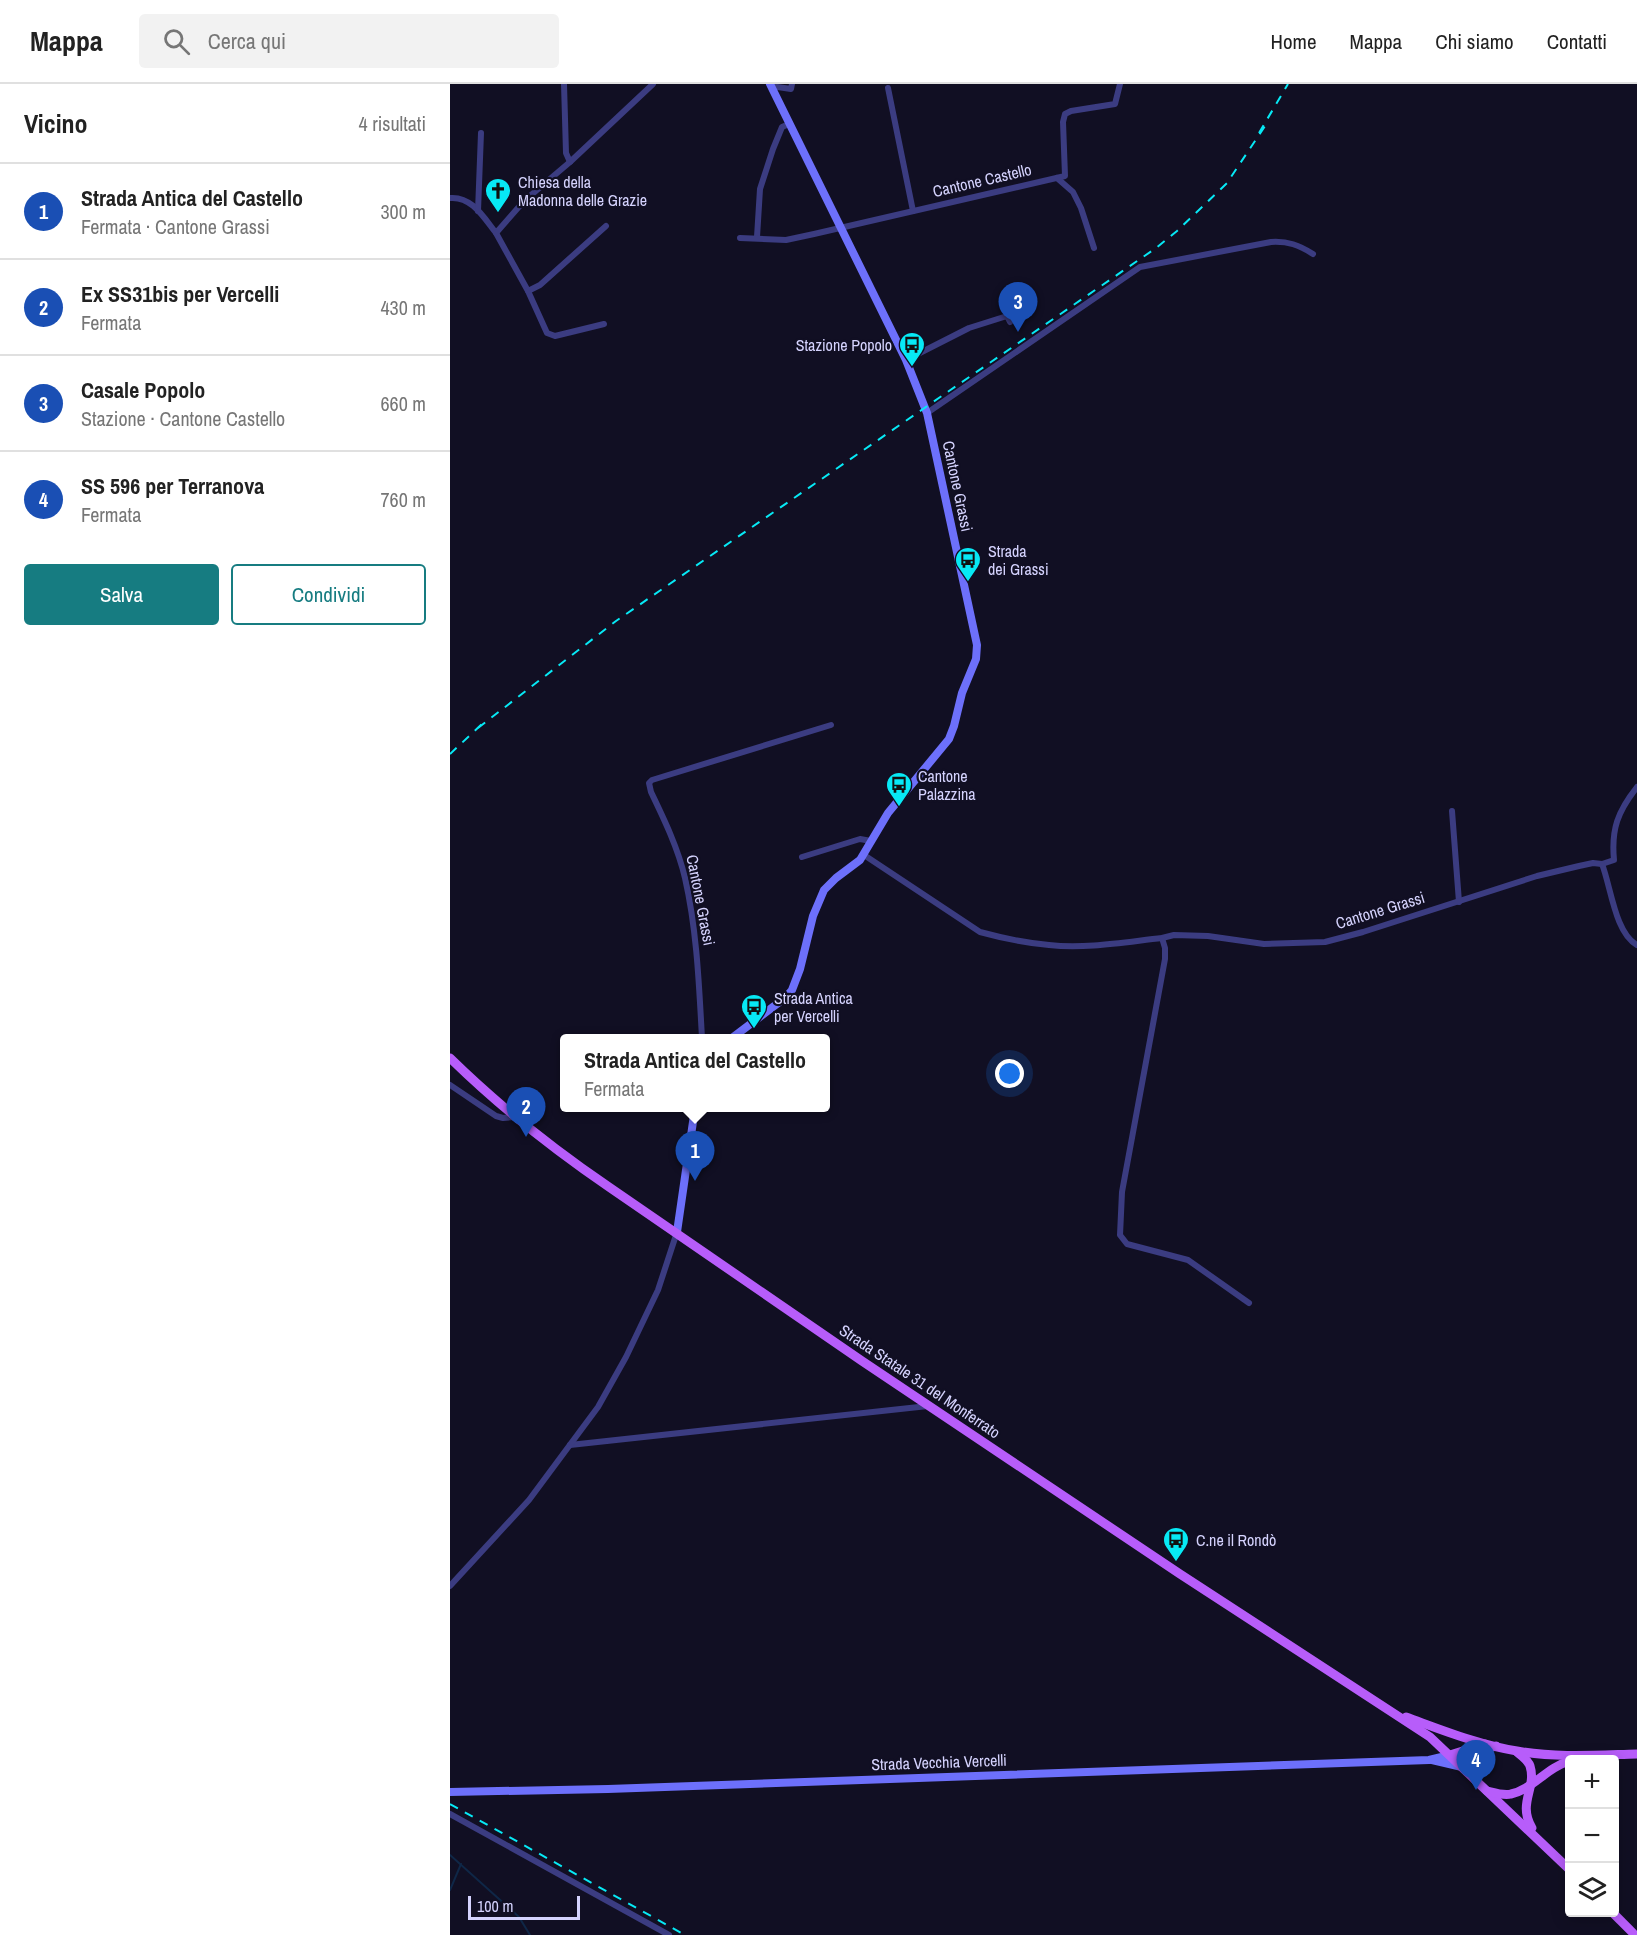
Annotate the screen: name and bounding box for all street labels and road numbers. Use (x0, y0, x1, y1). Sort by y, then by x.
street label: Cantone Castello (930, 158, 1034, 202)
street label: Cantone Grassi (938, 439, 978, 533)
street label: Cantone Grassi (681, 853, 721, 947)
street label: Cantone Grassi (1333, 886, 1427, 934)
street label: Strada Statale 31 del Monferrato (835, 1319, 1005, 1443)
street label: Strada Vecchia Vercelli (871, 1749, 1007, 1775)

